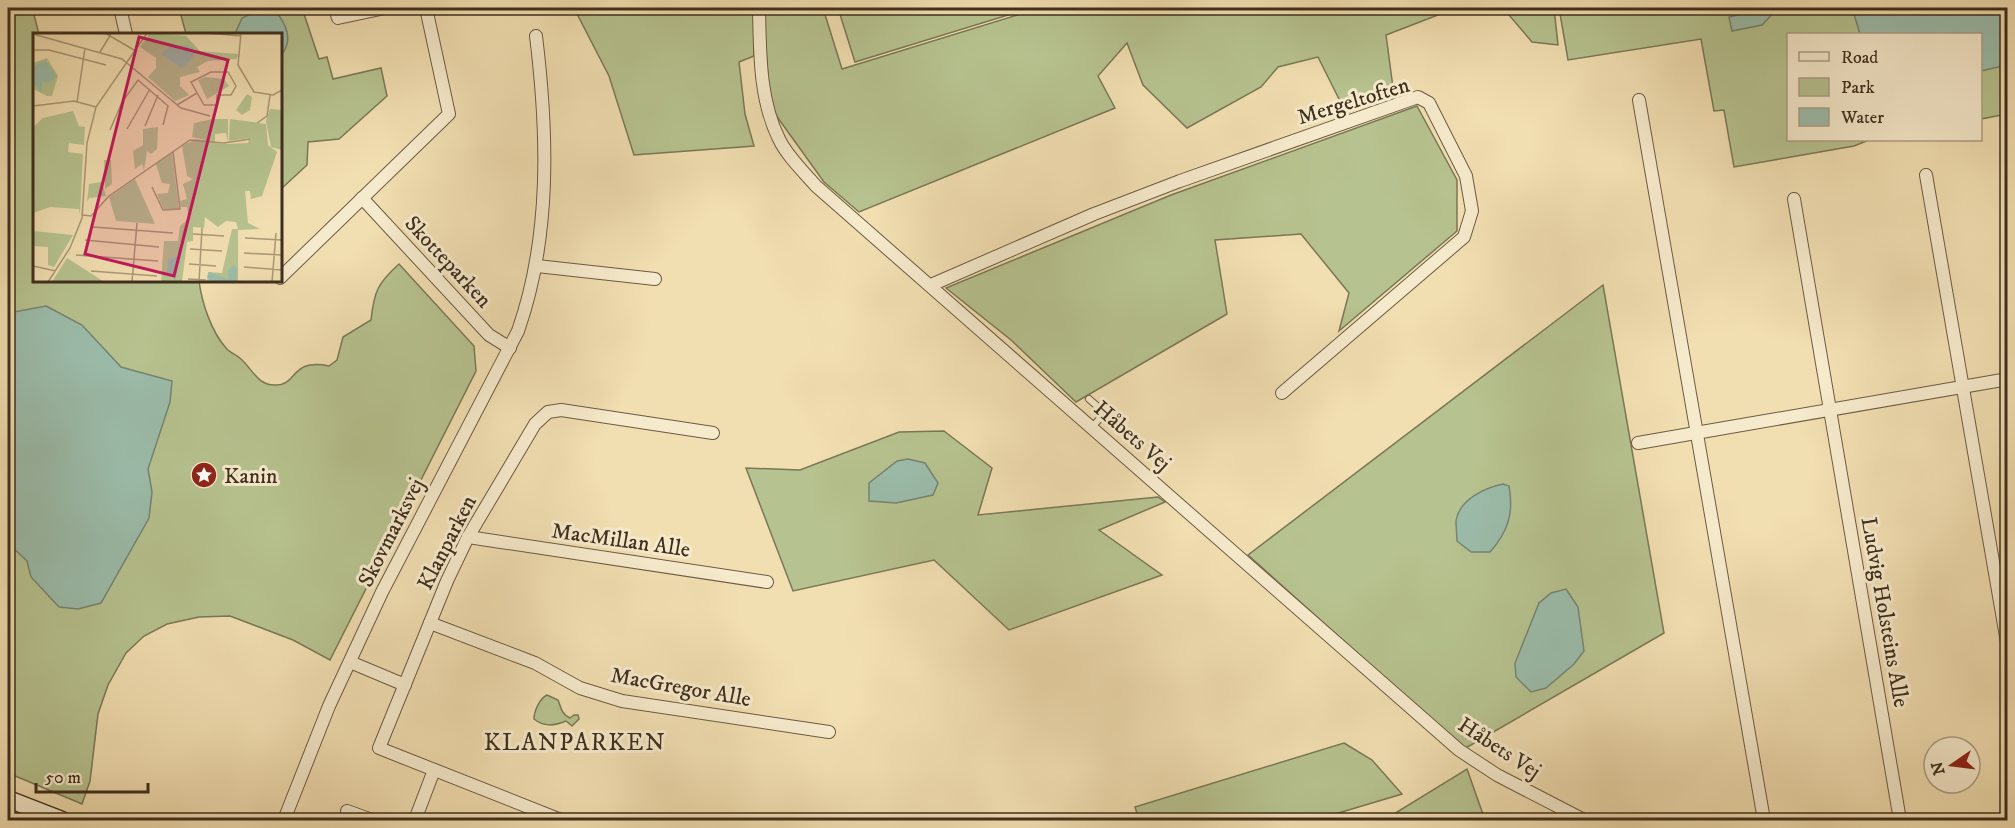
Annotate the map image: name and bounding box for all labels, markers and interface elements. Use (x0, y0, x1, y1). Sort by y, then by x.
inset map (33, 33, 282, 282)
legend (1787, 33, 1982, 141)
text: Road (1841, 47, 1878, 69)
street label: Mergeltoften (1294, 71, 1413, 131)
text: Park (1841, 77, 1875, 99)
text: Water (1840, 107, 1884, 129)
street label: Skotteparken (399, 210, 498, 314)
street label: Håbets Vej (1088, 395, 1176, 477)
place icon: Kanin (189, 460, 219, 490)
place label: Kanin (224, 463, 278, 490)
street label: Skovmarksvej (352, 474, 430, 592)
street label: Klanparken (412, 490, 483, 595)
street label: Ludvig Holsteins Alle (1855, 515, 1915, 709)
street label: MacMillan Alle (550, 517, 692, 564)
street label: MacGregor Alle (608, 662, 753, 713)
street label: Håbets Vej (1453, 711, 1546, 785)
district label: KLANPARKEN (484, 728, 666, 758)
north arrow (1922, 735, 1982, 795)
scale bar (36, 756, 148, 794)
text: N (1927, 760, 1950, 777)
text: 50 m (45, 767, 81, 789)

